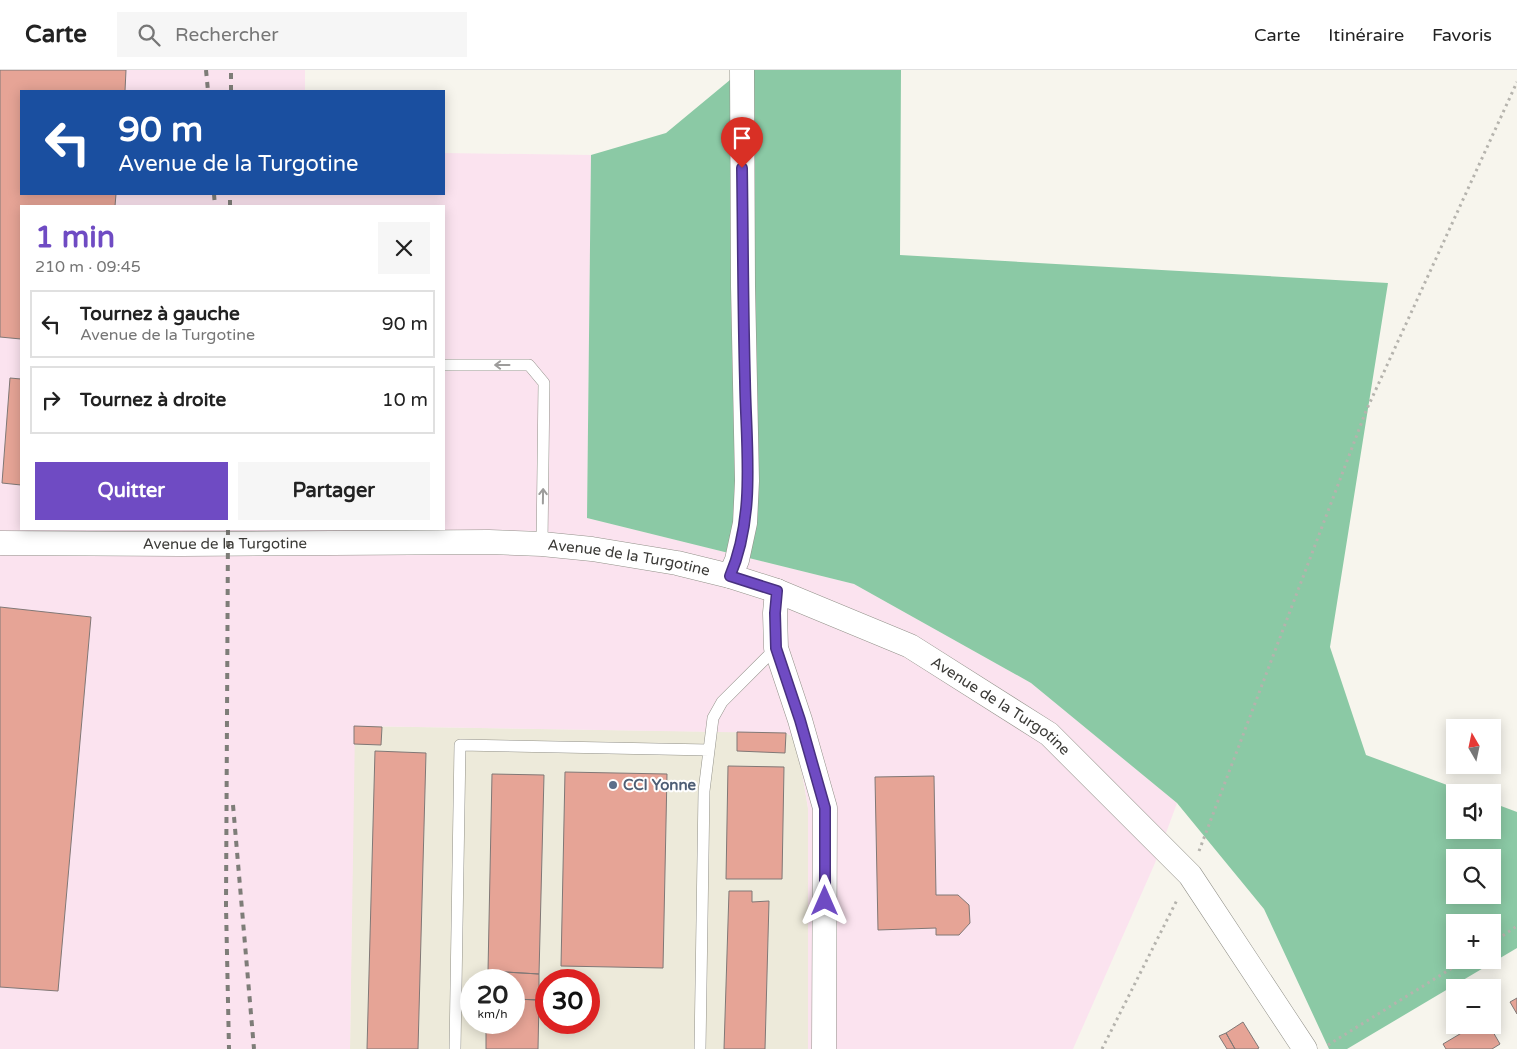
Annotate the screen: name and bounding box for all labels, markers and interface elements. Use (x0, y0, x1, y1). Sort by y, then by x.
search box (117, 12, 467, 57)
text: Carte (25, 20, 87, 49)
icon: search (135, 21, 163, 49)
text: Rechercher (175, 24, 278, 46)
text: Carte (1254, 24, 1300, 46)
text: Itinéraire (1328, 24, 1404, 46)
text: Favoris (1432, 24, 1492, 46)
text: 90 m (118, 109, 203, 151)
icon: left (35, 110, 100, 175)
pin (721, 117, 763, 168)
icon: arrive (728, 124, 756, 152)
text: Avenue de la Turgotine (118, 151, 359, 177)
text: 1 min (35, 219, 115, 256)
button: close (378, 222, 430, 274)
text: 210 m · 09:45 (35, 257, 141, 277)
text: Tournez à gauche (80, 303, 240, 325)
icon: left (37, 310, 65, 338)
text: 90 m (382, 313, 428, 335)
text: Avenue de la Turgotine (80, 325, 255, 345)
one-way arrow (495, 360, 511, 370)
icon: right (37, 386, 65, 414)
text: Tournez à droite (80, 389, 226, 411)
text: 10 m (382, 389, 428, 411)
button: Quitter (35, 462, 228, 520)
button: Partager (238, 462, 430, 520)
one-way arrow (538, 488, 548, 504)
street label: Avenue de la Turgotine (143, 534, 307, 553)
street label: Avenue de la Turgotine (547, 536, 712, 580)
street label: Avenue de la Turgotine (928, 653, 1074, 759)
north arrow (1446, 719, 1501, 774)
map controls (1446, 719, 1501, 1034)
place label: CCI Yonne (623, 776, 697, 794)
marker: CCI Yonne (607, 779, 619, 791)
button: sound (1446, 784, 1501, 839)
button: search (1446, 849, 1501, 904)
position arrow (798, 874, 850, 926)
button: + (1446, 914, 1501, 969)
speed limit sign: 30 (535, 969, 600, 1034)
button: − (1446, 979, 1501, 1034)
text: 20 (477, 980, 508, 1010)
text: km/h (477, 1007, 508, 1021)

